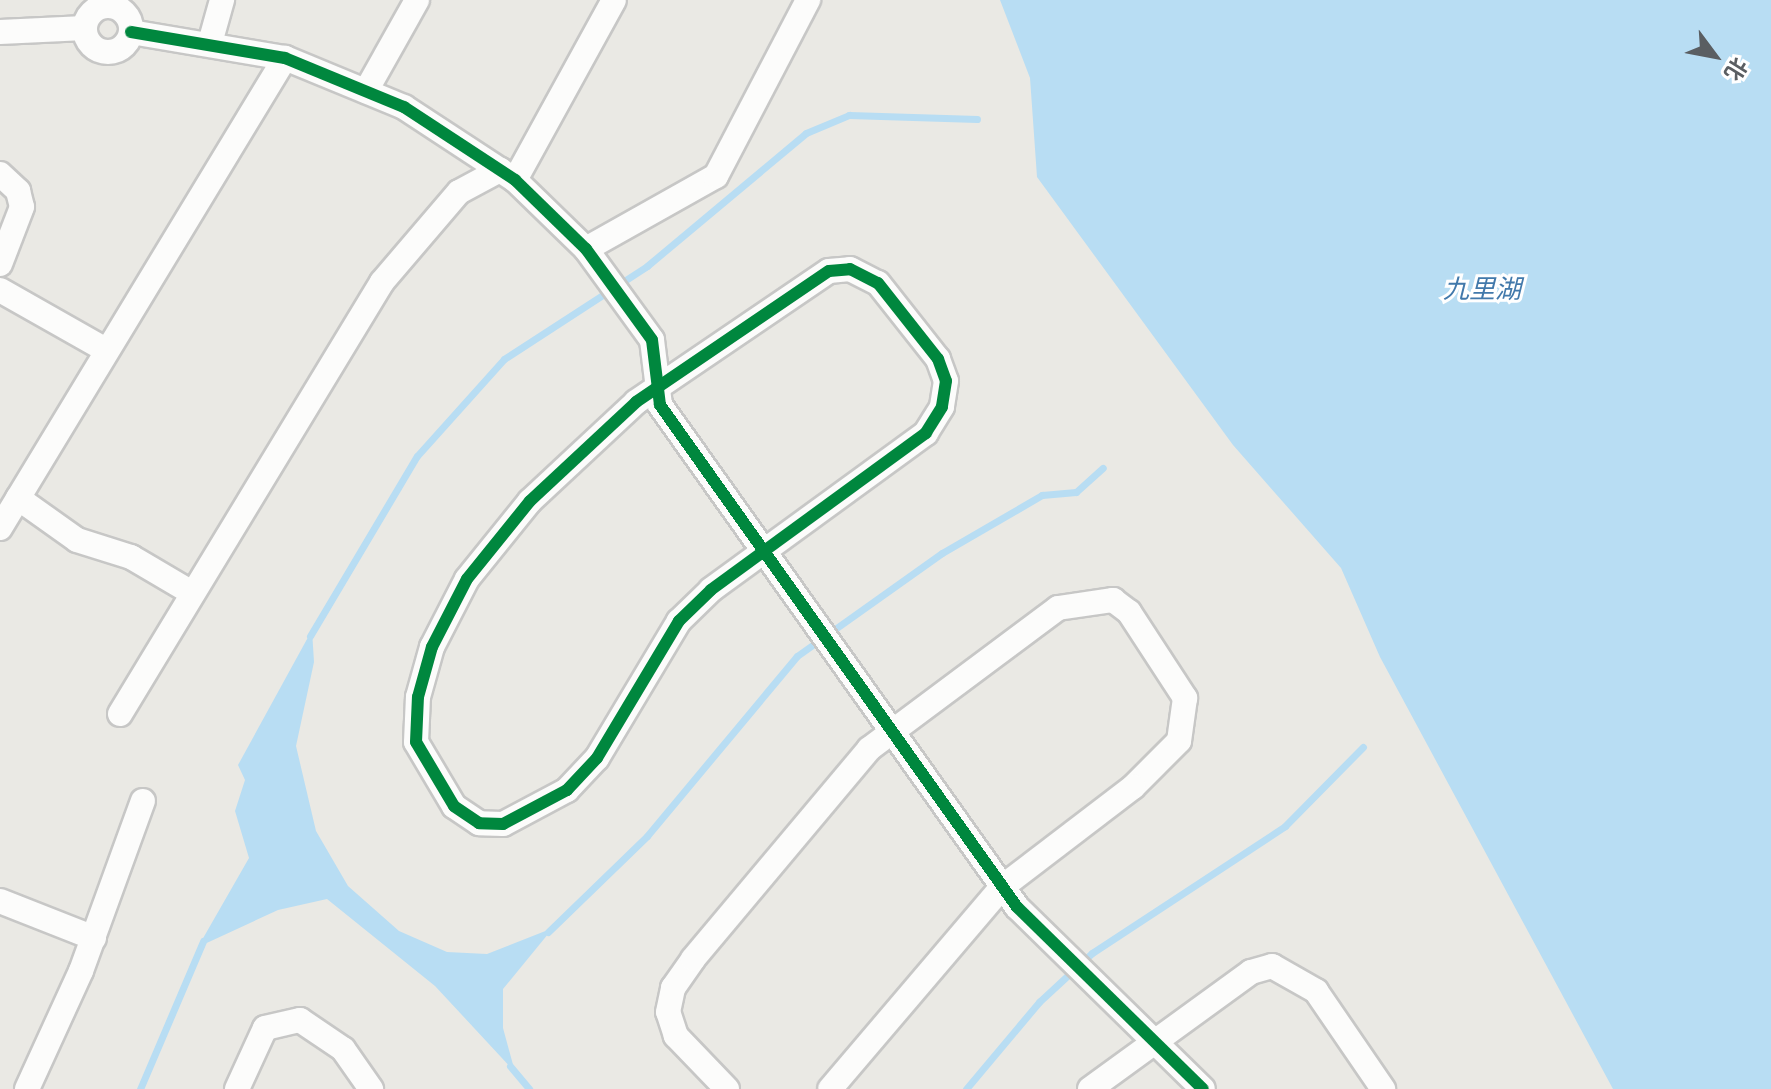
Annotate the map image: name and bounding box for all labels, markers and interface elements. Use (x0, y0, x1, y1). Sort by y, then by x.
north arrow (1675, 16, 1755, 96)
text: 北 (1719, 53, 1752, 85)
water label: 九里湖 (1443, 274, 1521, 306)

